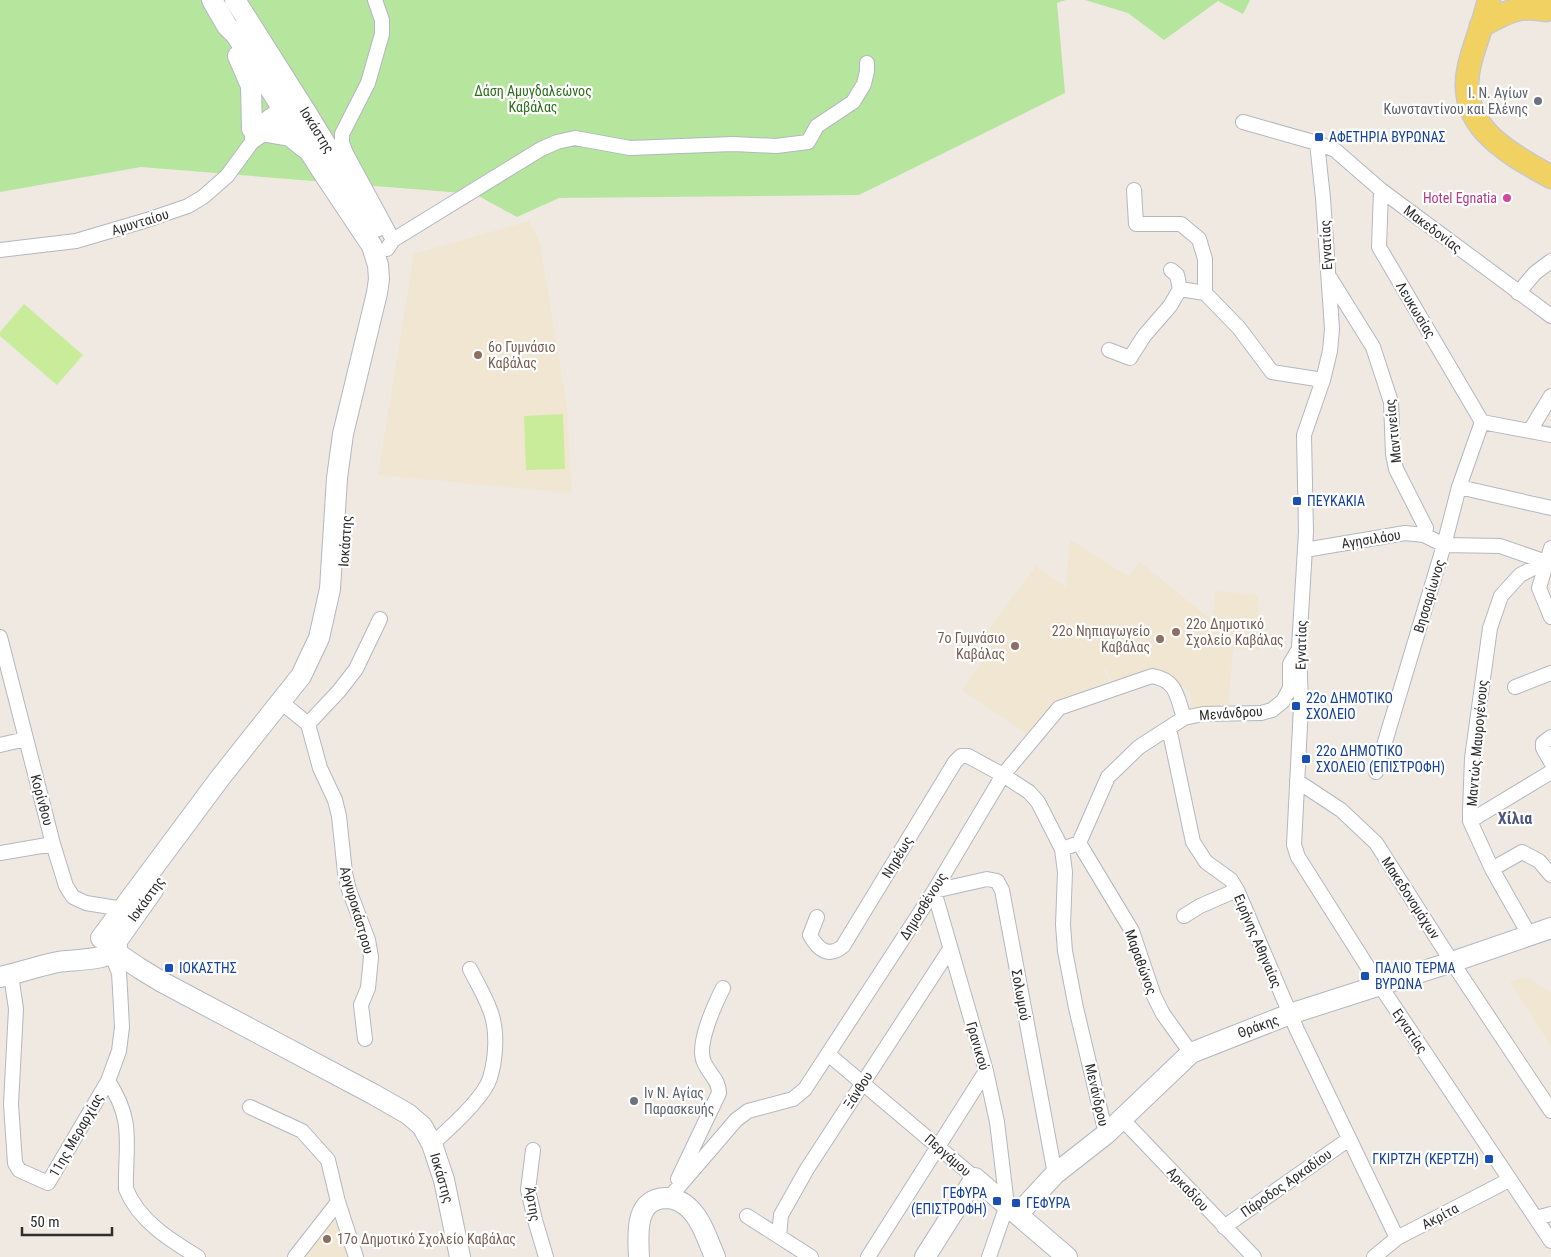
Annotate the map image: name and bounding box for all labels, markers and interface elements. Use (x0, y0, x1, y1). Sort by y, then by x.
park label: Δάση Αμυγδαλεώνος Καβάλας (474, 83, 592, 115)
place label: Ι. Ν. Αγίων Κωνσταντίνου και Ελένης (1384, 85, 1528, 117)
marker: Ι. Ν. Αγίων Κωνσταντίνου και Ελένης (1532, 95, 1544, 107)
street label: Ιοκάστης (297, 104, 337, 156)
place label: ΑΦΕΤΗΡΙΑ ΒΥΡΩΝΑΣ (1329, 129, 1446, 145)
marker: ΑΦΕΤΗΡΙΑ ΒΥΡΩΝΑΣ (1313, 131, 1325, 143)
place label: Hotel Egnatia (1423, 190, 1497, 206)
marker: Hotel Egnatia (1501, 192, 1513, 204)
street label: Μακεδονίας (1401, 202, 1465, 256)
street label: Αμυνταίου (109, 206, 171, 238)
street label: Εγνατίας (1317, 220, 1335, 270)
street label: Λευκωσίας (1393, 279, 1439, 341)
place label: 6ο Γυμνάσιο Καβάλας (488, 339, 556, 371)
marker: 6ο Γυμνάσιο Καβάλας (472, 349, 484, 361)
street label: Μαντινείας (1382, 398, 1404, 464)
place label: ΠΕΥΚΑΚΙΑ (1307, 493, 1365, 509)
marker: ΠΕΥΚΑΚΙΑ (1291, 495, 1303, 507)
street label: Ιοκάστης (335, 515, 355, 567)
street label: Αγησιλάου (1340, 526, 1402, 552)
street label: Βησσαρίωνος (1410, 557, 1448, 635)
place label: 22ο Δημοτικό Σχολείο Καβάλας (1186, 616, 1284, 648)
street label: Εγνατίας (1293, 620, 1309, 670)
place label: 22ο Νηπιαγωγείο Καβάλας (1052, 623, 1150, 655)
marker: 22ο Δημοτικό Σχολείο Καβάλας (1170, 626, 1182, 638)
place label: 7ο Γυμνάσιο Καβάλας (937, 630, 1005, 662)
marker: 22ο Νηπιαγωγείο Καβάλας (1154, 633, 1166, 645)
marker: 7ο Γυμνάσιο Καβάλας (1009, 640, 1021, 652)
street label: Μαντώς Μαυρογένους (1463, 679, 1491, 807)
place label: 22ο ΔΗΜΟΤΙΚΟ ΣΧΟΛΕΙΟ (1306, 690, 1393, 722)
marker: 22ο ΔΗΜΟΤΙΚΟ ΣΧΟΛΕΙΟ (1290, 700, 1302, 712)
street label: Μενάνδρου (1199, 703, 1264, 723)
place label: 22ο ΔΗΜΟΤΙΚΟ ΣΧΟΛΕΙΟ (ΕΠΙΣΤΡΟΦΗ) (1316, 743, 1445, 776)
marker: 22ο ΔΗΜΟΤΙΚΟ ΣΧΟΛΕΙΟ (ΕΠΙΣΤΡΟΦΗ) (1300, 753, 1312, 765)
street label: Κορίνθου (27, 773, 57, 828)
district label: Χίλια (1498, 809, 1532, 828)
street label: Νηρέως (878, 833, 916, 881)
street label: Μακεδονομάχων (1379, 854, 1443, 942)
street label: Αργυροκάστρου (337, 865, 377, 956)
street label: Δημοσθένους (896, 869, 950, 943)
street label: Ιοκάστης (124, 873, 168, 925)
street label: Ειρήνης Αθηναίας (1231, 892, 1285, 990)
street label: Μαραθώνος (1122, 927, 1160, 997)
place label: ΙΟΚΑΣΤΗΣ (179, 960, 237, 976)
place label: ΠΑΛΙΟ ΤΕΡΜΑ ΒΥΡΩΝΑ (1375, 960, 1456, 992)
marker: ΙΟΚΑΣΤΗΣ (163, 962, 175, 974)
street label: Σολωμού (1009, 968, 1033, 1022)
marker: ΠΑΛΙΟ ΤΕΡΜΑ ΒΥΡΩΝΑ (1359, 970, 1371, 982)
street label: Εγνατίας (1389, 1006, 1431, 1056)
street label: Θράκης (1235, 1011, 1281, 1041)
street label: Γρανικού (963, 1020, 993, 1072)
street label: Μενάνδρου (1082, 1062, 1112, 1128)
street label: Ξάνθου (840, 1068, 876, 1111)
place label: Ιν Ν. Αγίας Παρασκευής (644, 1085, 714, 1117)
street label: 11ης Μεραρχίας (46, 1091, 106, 1179)
marker: Ιν Ν. Αγίας Παρασκευής (628, 1095, 640, 1107)
street label: Περγάμου (922, 1131, 975, 1180)
street label: Πάροδος Αρκαδίου (1237, 1146, 1335, 1220)
street label: Ιοκάστης (427, 1151, 457, 1205)
place label: ΓΚΙΡΤΖΗ (ΚΕΡΤΖΗ) (1372, 1151, 1479, 1168)
marker: ΓΚΙΡΤΖΗ (ΚΕΡΤΖΗ) (1483, 1153, 1495, 1165)
street label: Αρκαδίου (1164, 1164, 1212, 1214)
street label: Άρτης (522, 1185, 544, 1223)
place label: ΓΕΦΥΡΑ (ΕΠΙΣΤΡΟΦΗ) (911, 1185, 987, 1218)
marker: ΓΕΦΥΡΑ (ΕΠΙΣΤΡΟΦΗ) (991, 1195, 1003, 1207)
place label: ΓΕΦΥΡΑ (1026, 1195, 1070, 1211)
marker: ΓΕΦΥΡΑ (1010, 1197, 1022, 1209)
street label: Ακρίτα (1419, 1200, 1461, 1232)
scale bar (22, 1204, 112, 1236)
text: 50 m (30, 1213, 60, 1231)
place label: 17ο Δημοτικό Σχολείο Καβάλας (337, 1231, 516, 1247)
marker: 17ο Δημοτικό Σχολείο Καβάλας (321, 1233, 333, 1245)

